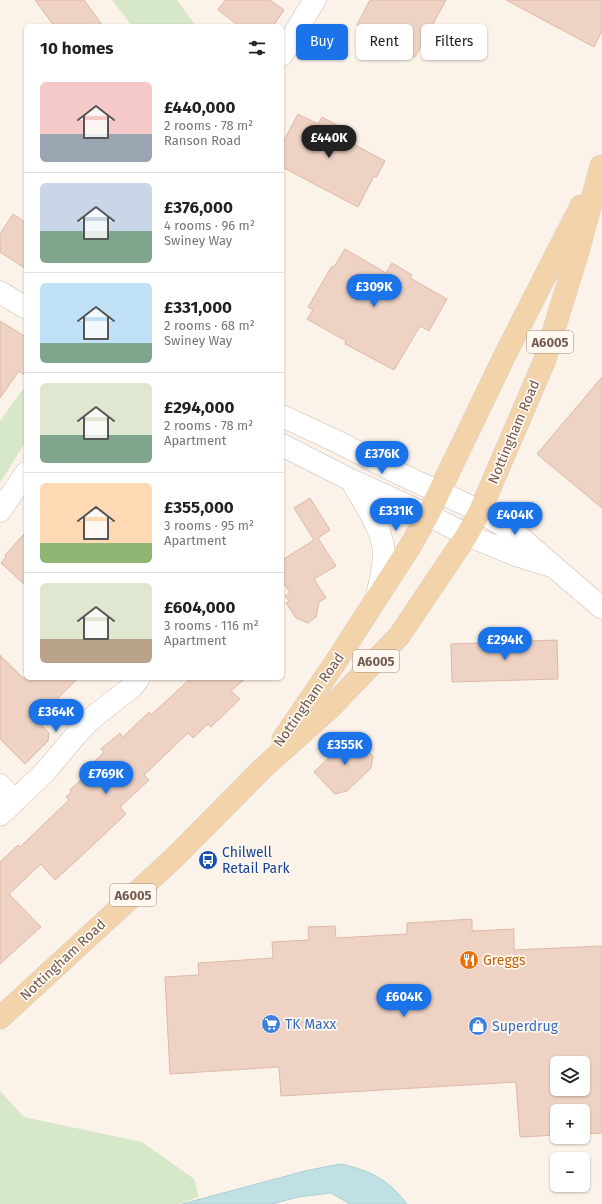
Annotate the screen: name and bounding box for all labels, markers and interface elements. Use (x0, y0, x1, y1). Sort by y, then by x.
chip: Buy (296, 24, 348, 60)
chip: Rent (356, 24, 413, 60)
chip: Filters (421, 24, 487, 60)
icon: filters (246, 37, 268, 59)
text: 10 homes (40, 38, 114, 59)
text: £440,000 (164, 97, 235, 118)
icon: home (72, 98, 120, 146)
text: 2 rooms · 78 m² (164, 118, 253, 133)
pin: £440K (301, 125, 357, 159)
text: £440K (310, 130, 348, 145)
text: Ranson Road (164, 133, 241, 148)
text: £376,000 (164, 197, 233, 218)
icon: home (72, 199, 120, 247)
text: 4 rooms · 96 m² (164, 218, 255, 233)
text: Swiney Way (164, 233, 232, 248)
pin: £309K (346, 274, 402, 308)
text: £309K (356, 279, 392, 294)
text: £331,000 (164, 297, 232, 318)
icon: home (72, 299, 120, 347)
text: 2 rooms · 68 m² (164, 318, 255, 333)
road number: A6005 (527, 331, 573, 353)
text: Swiney Way (164, 333, 232, 348)
street label: Nottingham Road (484, 378, 544, 486)
text: £294,000 (164, 397, 234, 418)
icon: home (72, 399, 120, 447)
text: 2 rooms · 78 m² (164, 418, 253, 433)
text: Apartment (164, 433, 226, 448)
pin: £376K (354, 441, 410, 475)
text: £376K (364, 446, 400, 461)
text: £355,000 (164, 497, 234, 518)
pin: £331K (368, 498, 424, 532)
icon: home (72, 499, 120, 547)
pin: £404K (487, 502, 543, 536)
text: £331K (379, 503, 413, 518)
text: £404K (496, 507, 534, 522)
text: 3 rooms · 95 m² (164, 518, 254, 533)
text: Apartment (164, 533, 226, 548)
text: £604,000 (164, 597, 235, 618)
icon: home (72, 599, 120, 647)
text: 3 rooms · 116 m² (164, 618, 259, 633)
pin: £294K (477, 627, 533, 661)
text: £294K (487, 632, 523, 647)
text: Apartment (164, 633, 226, 648)
street label: Nottingham Road (270, 650, 348, 750)
road number: A6005 (353, 650, 399, 672)
pin: £364K (28, 699, 84, 733)
text: £364K (38, 704, 74, 719)
pin: £355K (317, 732, 373, 766)
text: £355K (327, 737, 363, 752)
pin: £769K (78, 761, 134, 795)
text: £769K (88, 766, 124, 781)
place label: Chilwell Retail Park (222, 844, 291, 877)
bus stop icon: Chilwell Retail Park (197, 849, 219, 871)
road number: A6005 (110, 884, 156, 906)
street label: Nottingham Road (17, 916, 109, 1004)
restaurant icon: Greggs (458, 949, 480, 971)
place label: Greggs (483, 952, 526, 969)
pin: £604K (376, 984, 432, 1018)
text: £604K (385, 989, 423, 1004)
supermarket icon: TK Maxx (260, 1013, 282, 1035)
shop icon: Superdrug (467, 1015, 489, 1037)
place label: TK Maxx (285, 1016, 336, 1033)
place label: Superdrug (492, 1018, 559, 1035)
map controls (550, 1056, 590, 1192)
button: layers (550, 1056, 590, 1096)
button: + (550, 1104, 590, 1144)
button: − (550, 1152, 590, 1192)

